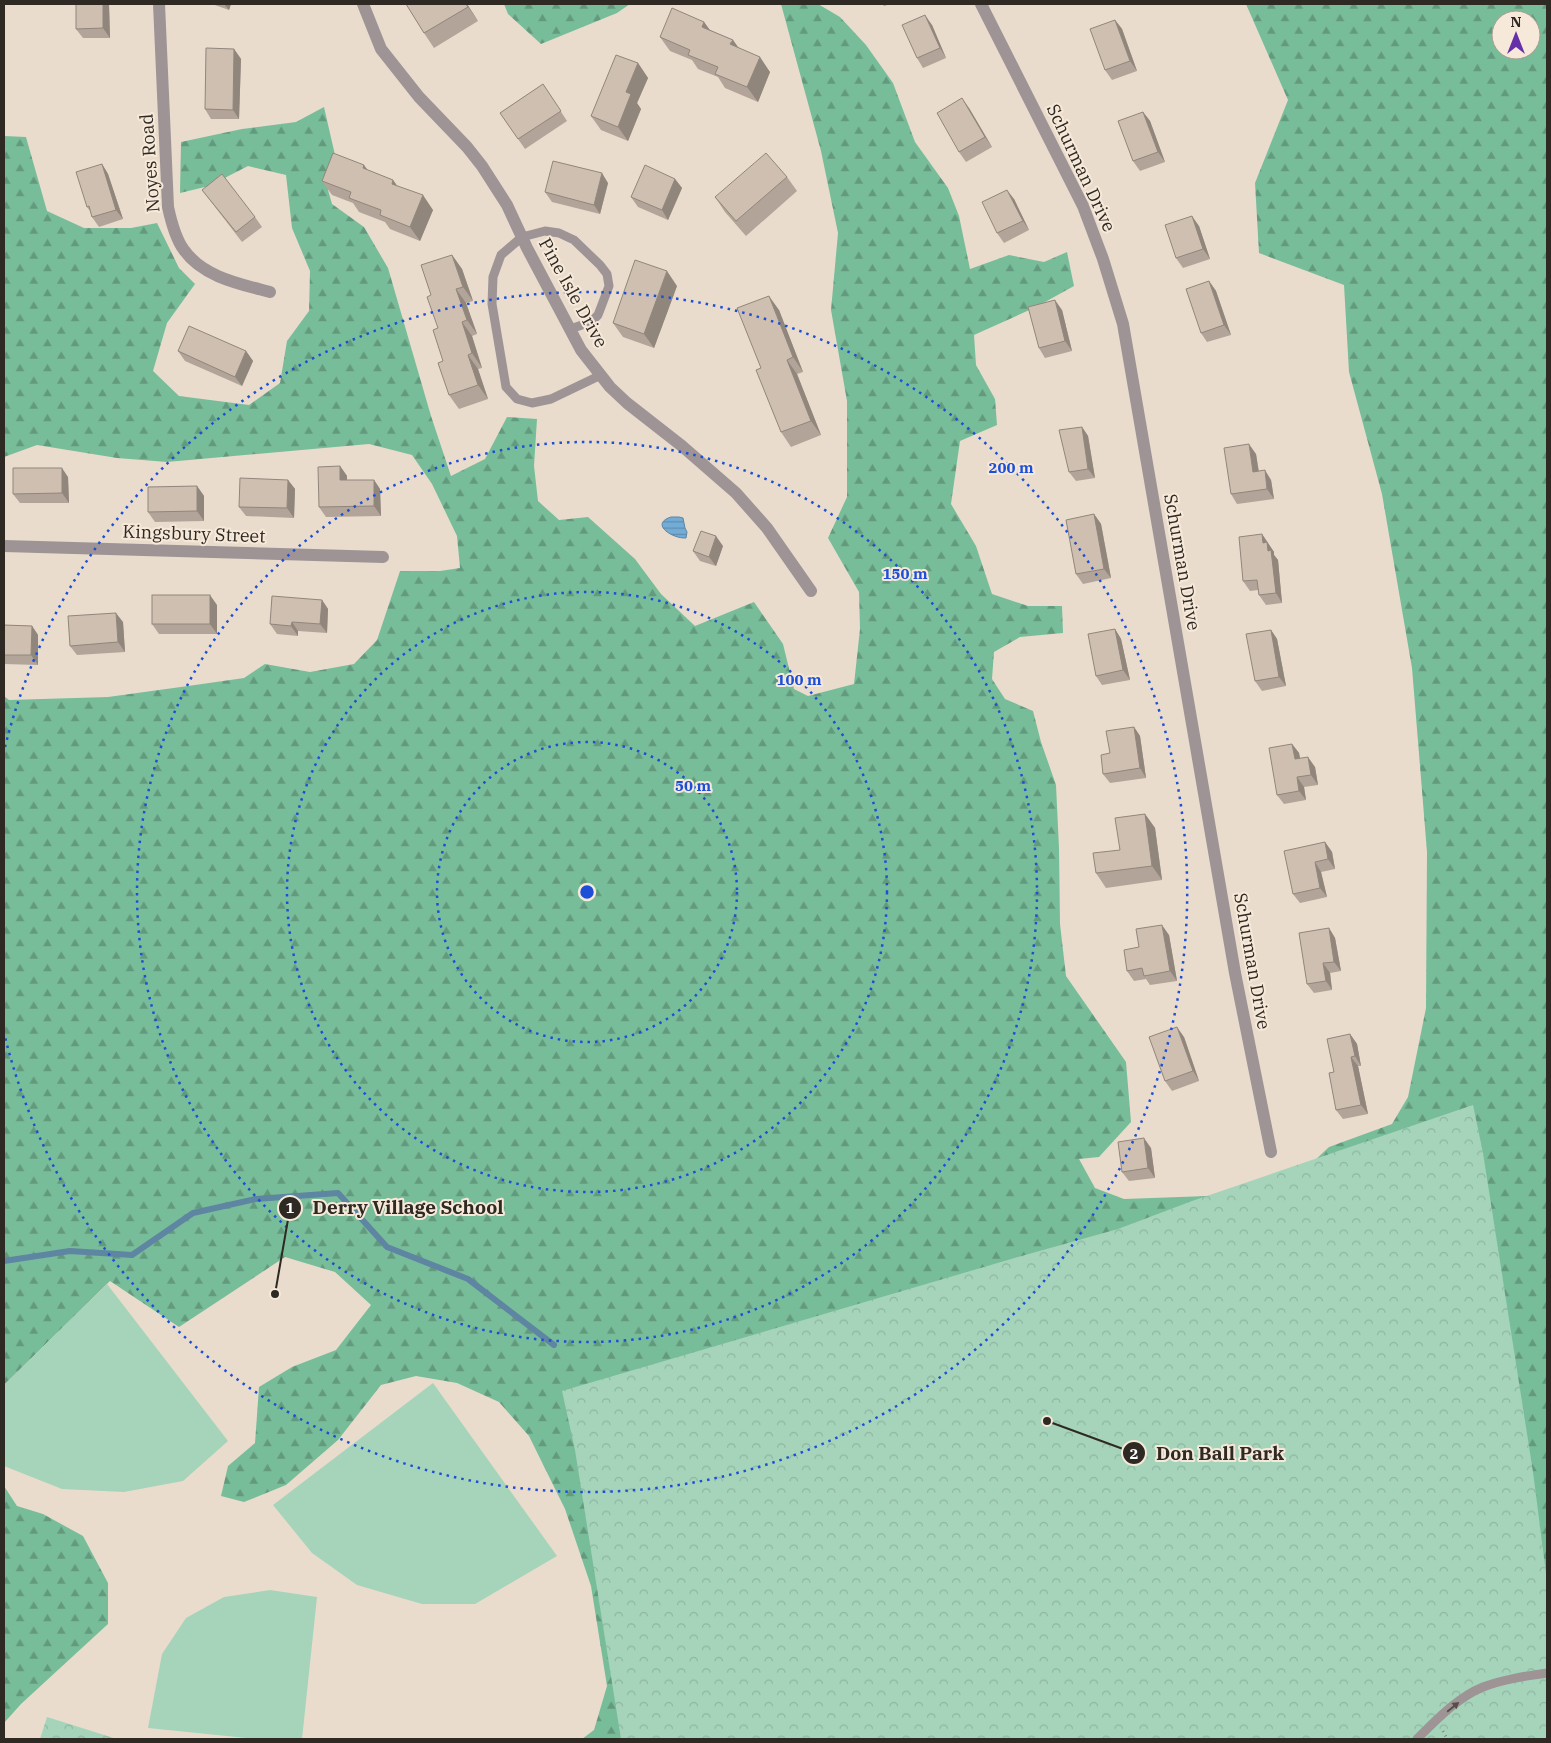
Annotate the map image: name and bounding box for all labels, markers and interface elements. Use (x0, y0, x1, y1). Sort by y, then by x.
north arrow (1491, 10, 1541, 60)
text: N (1510, 13, 1522, 31)
street label: Schurman Drive (1042, 100, 1121, 235)
street label: Noyes Road (135, 113, 164, 213)
street label: Pine Isle Drive (534, 234, 613, 352)
text: 200 m (988, 458, 1034, 477)
street label: Schurman Drive (1159, 492, 1206, 632)
street label: Kingsbury Street (122, 520, 266, 547)
text: 150 m (882, 564, 928, 583)
text: 100 m (776, 670, 822, 689)
text: 50 m (675, 776, 711, 795)
centre of rings (578, 883, 596, 901)
street label: Schurman Drive (1229, 891, 1276, 1031)
callout: Derry Village School (277, 1191, 513, 1225)
text: Derry Village School (313, 1195, 503, 1219)
text: 1 (285, 1198, 295, 1217)
callout: Don Ball Park (1121, 1436, 1294, 1470)
text: Don Ball Park (1156, 1441, 1284, 1465)
text: 2 (1129, 1444, 1139, 1463)
one-way arrow (1446, 1701, 1459, 1712)

